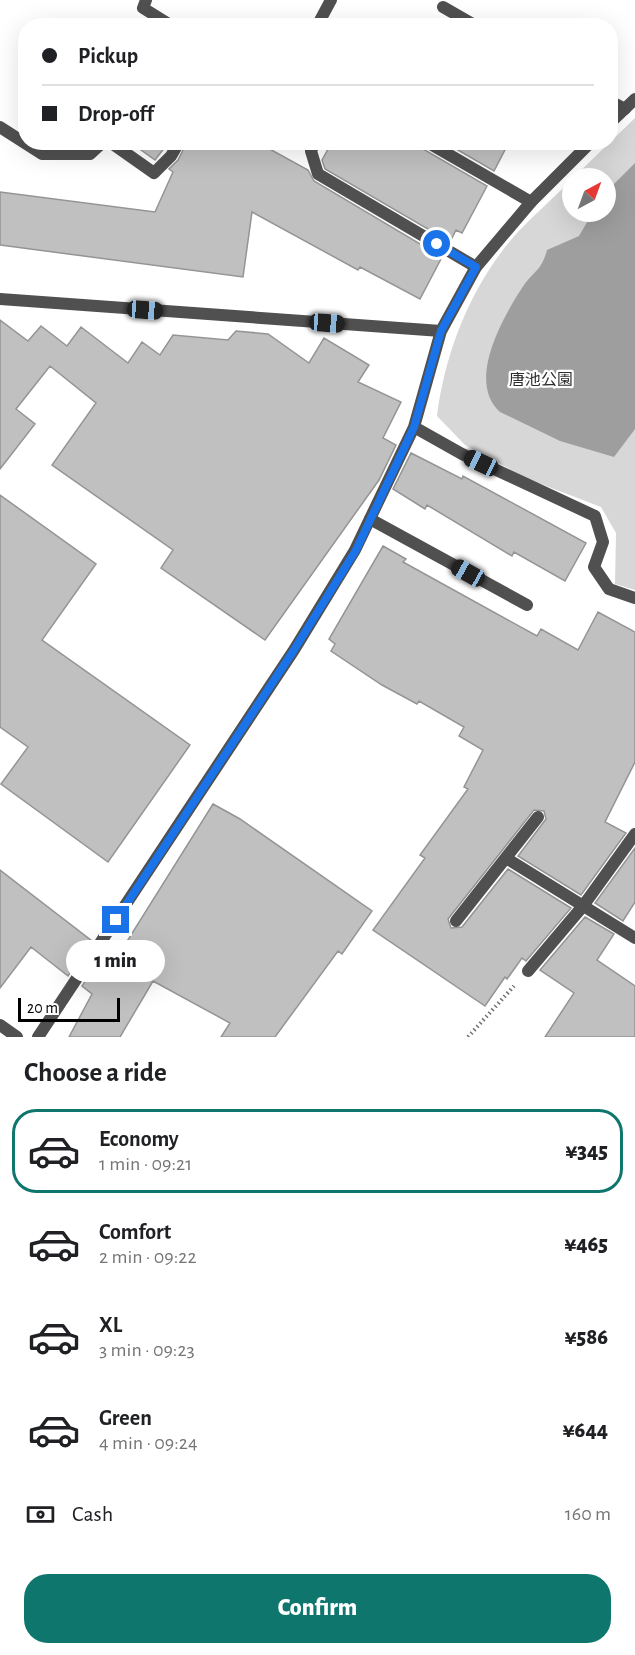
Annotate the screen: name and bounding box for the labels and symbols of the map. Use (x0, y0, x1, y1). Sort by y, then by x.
north arrow (562, 168, 616, 222)
route start (423, 230, 450, 257)
car (126, 300, 164, 320)
car (308, 313, 346, 333)
park label: 唐池公園 (509, 371, 573, 388)
car (461, 447, 501, 479)
car (448, 556, 488, 590)
route end (102, 906, 129, 933)
callout: 1 min (66, 941, 166, 983)
scale bar (18, 995, 120, 1022)

